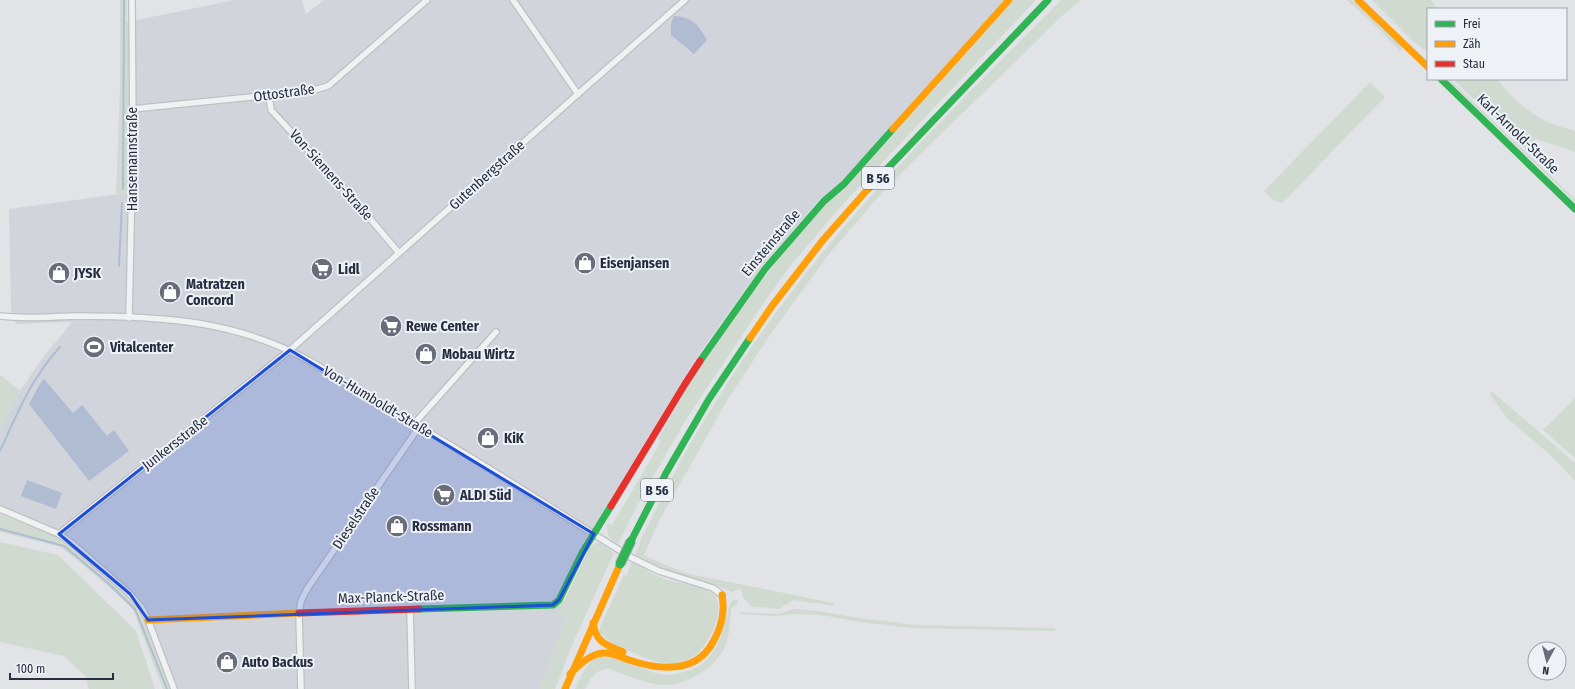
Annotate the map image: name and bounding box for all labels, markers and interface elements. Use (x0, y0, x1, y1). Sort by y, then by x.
legend (1427, 8, 1567, 80)
text: Frei (1463, 17, 1481, 31)
text: Zäh (1463, 37, 1481, 51)
text: Stau (1463, 57, 1485, 71)
street label: Ottostraße (252, 80, 316, 106)
street label: Karl-Arnold-Straße (1473, 91, 1563, 178)
street label: Hansemannstraße (124, 107, 141, 211)
street label: Von-Siemens-Straße (286, 126, 376, 224)
street label: Gutenbergstraße (446, 137, 528, 213)
road number: B 56 (862, 167, 894, 189)
street label: Einsteinstraße (738, 206, 804, 280)
shop icon: Eisenjansen (572, 250, 598, 276)
place label: Eisenjansen (600, 255, 669, 272)
supermarket icon: Lidl (309, 256, 335, 282)
shop icon: JYSK (46, 260, 72, 286)
place label: Lidl (338, 261, 360, 278)
place label: JYSK (73, 265, 102, 282)
place label: Matratzen Concord (186, 276, 245, 309)
shop icon: Matratzen Concord (157, 279, 183, 305)
supermarket icon: Rewe Center (378, 313, 404, 339)
place label: Rewe Center (406, 318, 480, 335)
sports icon: Vitalcenter (81, 334, 107, 360)
place label: Vitalcenter (109, 339, 174, 356)
shop icon: Mobau Wirtz (413, 341, 439, 367)
place label: Mobau Wirtz (442, 346, 515, 363)
street label: Von-Humboldt-Straße (320, 363, 436, 442)
street label: Junkersstraße (139, 412, 211, 474)
shop icon: KiK (475, 425, 501, 451)
place label: KiK (504, 430, 525, 447)
road number: B 56 (641, 479, 673, 501)
supermarket icon: ALDI Süd (431, 482, 457, 508)
street label: Dieselstraße (329, 484, 383, 552)
place label: ALDI Süd (459, 487, 511, 504)
shop icon: Rossmann (384, 513, 410, 539)
place label: Rossmann (412, 518, 472, 535)
street label: Max-Planck-Straße (337, 587, 445, 607)
north arrow (1527, 641, 1567, 681)
shop icon: Auto Backus (214, 649, 240, 675)
place label: Auto Backus (241, 654, 313, 671)
scale bar (10, 655, 113, 681)
text: 100 m (16, 662, 45, 676)
text: N (1542, 664, 1550, 677)

